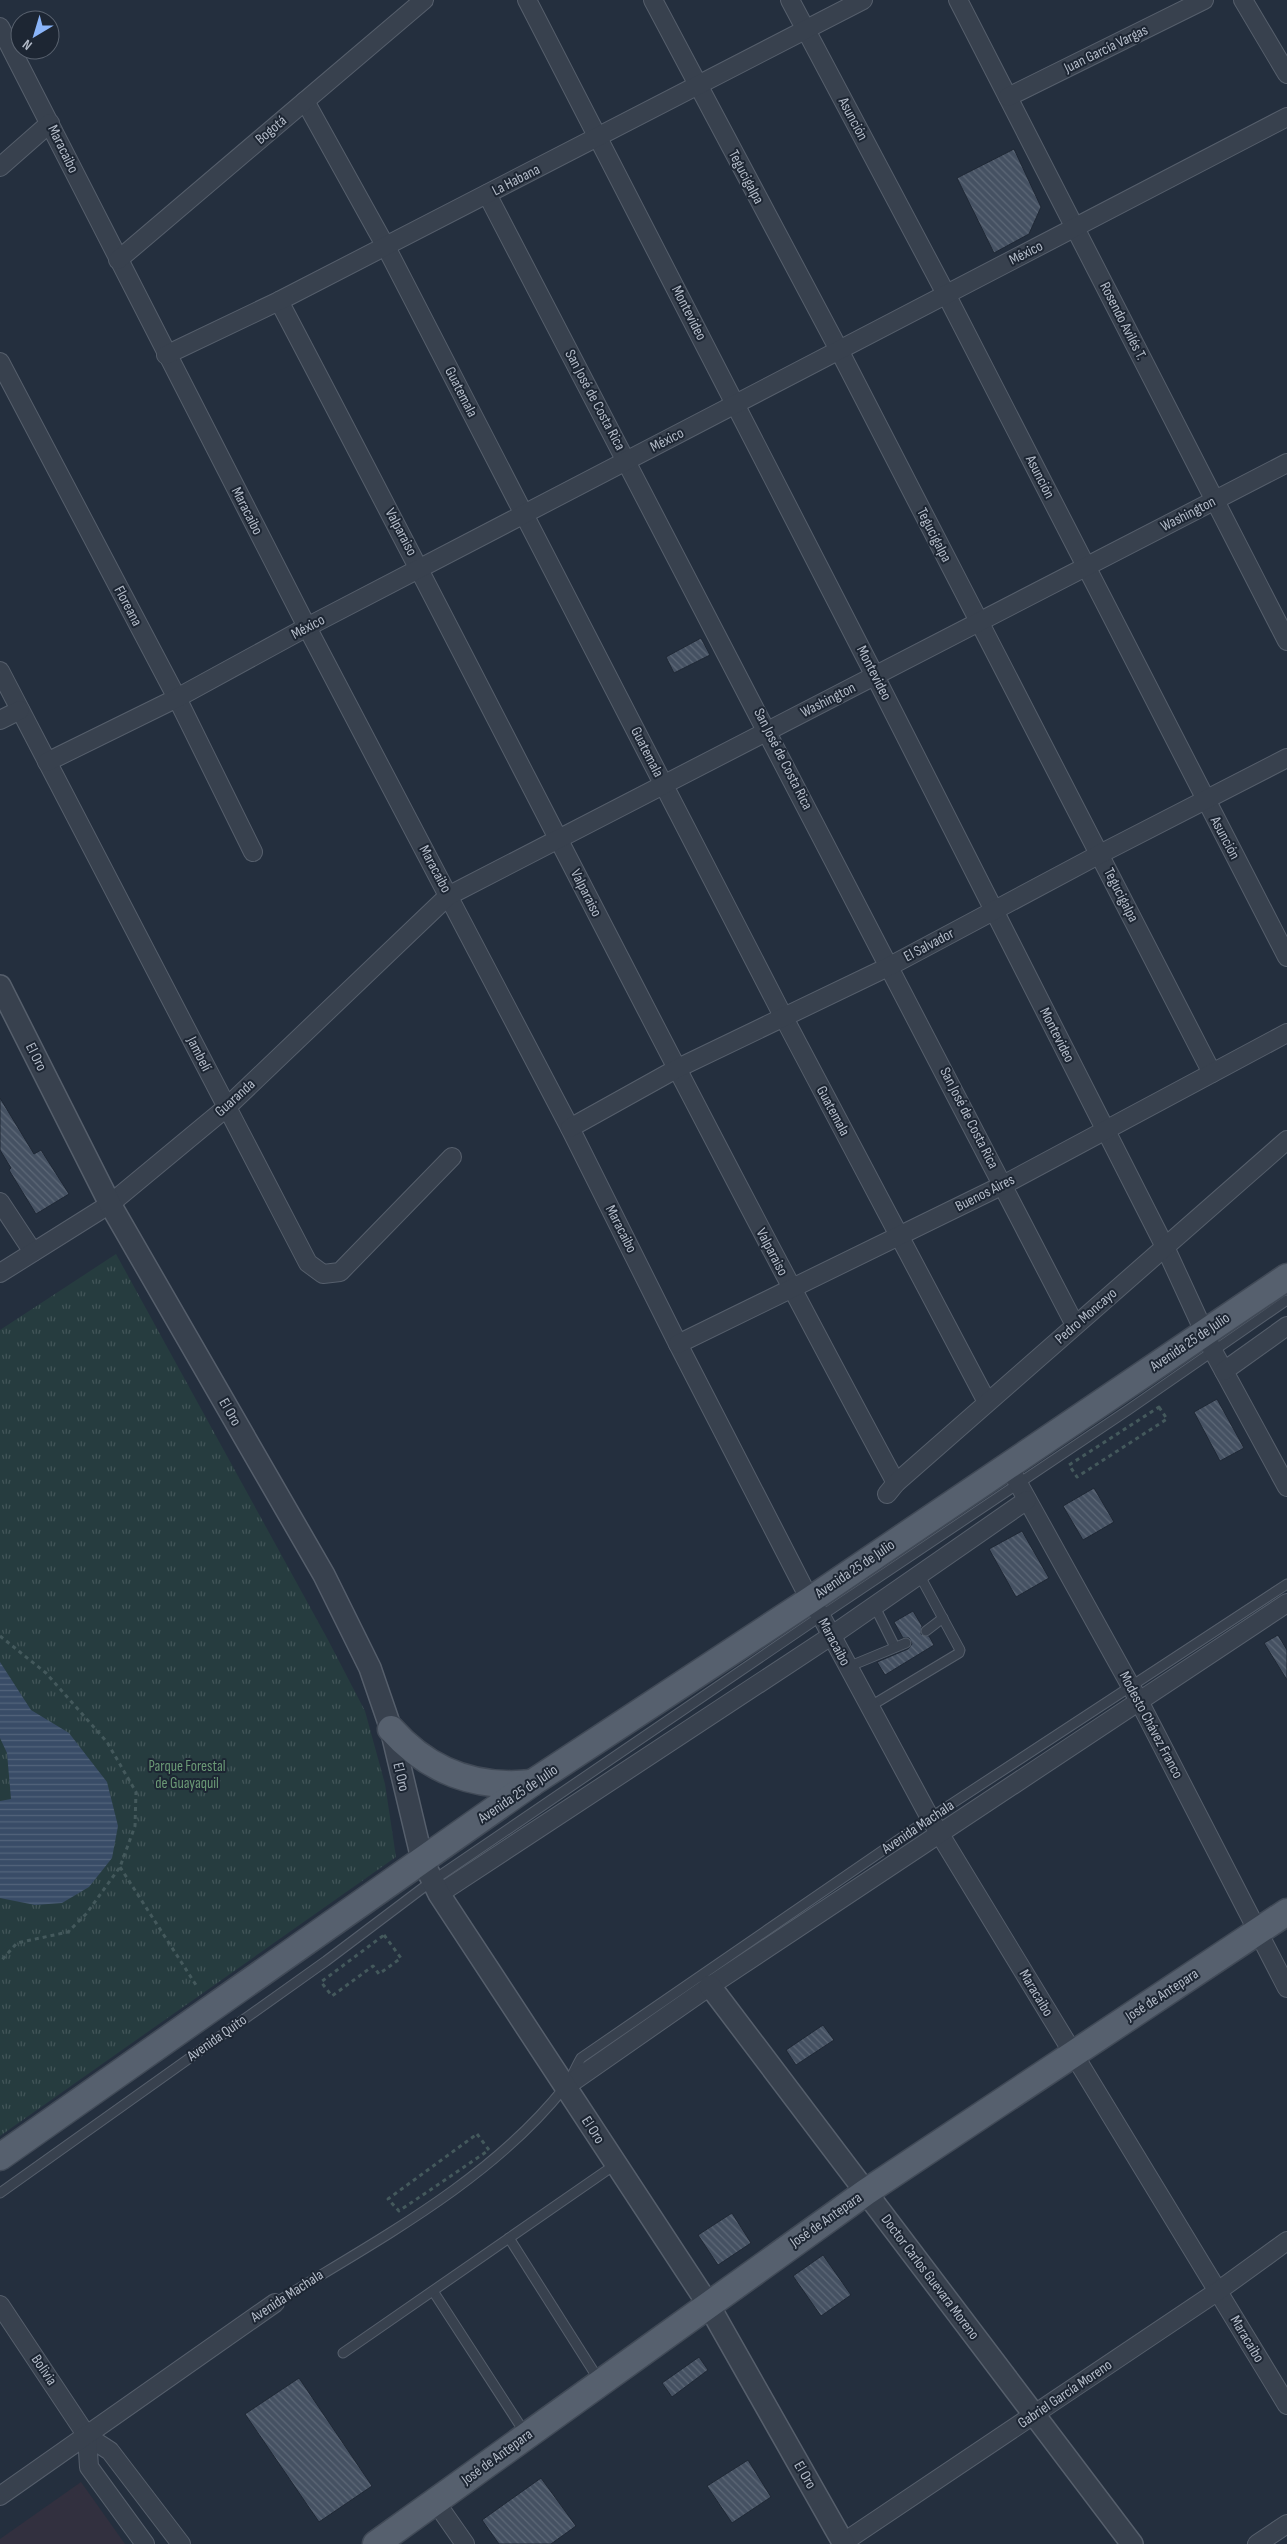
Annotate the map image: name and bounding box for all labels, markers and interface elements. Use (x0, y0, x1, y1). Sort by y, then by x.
north arrow (10, 10, 60, 60)
street label: Juan García Vargas (1060, 21, 1151, 78)
text: N (19, 36, 35, 54)
street label: Asunción (833, 93, 872, 144)
street label: Bogotá (251, 111, 291, 149)
street label: Maracaibo (43, 122, 83, 176)
street label: Tegucigalpa (724, 147, 768, 207)
street label: La Habana (489, 160, 543, 200)
street label: México (1006, 236, 1046, 270)
street label: Rosendo Avilés T. (1095, 279, 1151, 363)
street label: Montevideo (667, 282, 711, 344)
street label: San José de Costa Rica (560, 346, 630, 454)
street label: Guatemala (440, 364, 482, 421)
street label: México (647, 423, 687, 457)
street label: Asunción (1021, 451, 1059, 502)
street label: Maracaibo (227, 484, 267, 538)
street label: Washington (1157, 492, 1219, 536)
street label: Valparaiso (381, 505, 421, 559)
street label: Tegucigalpa (912, 505, 956, 566)
street label: Floreana (110, 583, 147, 630)
street label: México (288, 610, 328, 644)
street label: Montevideo (852, 642, 896, 704)
street label: Washington (797, 678, 859, 722)
street label: San José de Costa Rica (749, 705, 817, 813)
street label: Guatemala (626, 724, 668, 781)
street label: Asunción (1205, 812, 1244, 863)
street label: Maracaibo (415, 842, 455, 896)
street label: Tegucigalpa (1099, 865, 1143, 926)
street label: Valparaiso (566, 866, 606, 920)
street label: El Salvador (900, 923, 958, 966)
street label: Montevideo (1035, 1004, 1079, 1066)
street label: Jambelí (182, 1033, 216, 1075)
street label: El Oro (21, 1040, 51, 1074)
street label: San José de Costa Rica (935, 1064, 1003, 1172)
street label: Guaranda (211, 1075, 259, 1121)
street label: Guatemala (812, 1083, 854, 1140)
street label: Buenos Aires (952, 1170, 1018, 1216)
street label: Maracaibo (601, 1202, 641, 1256)
street label: Valparaiso (752, 1225, 792, 1279)
street label: Pedro Moncayo (1051, 1284, 1121, 1348)
street label: Avenida 25 de Julio (1146, 1308, 1234, 1376)
street label: El Oro (215, 1395, 245, 1429)
street label: Avenida 25 de Julio (811, 1535, 899, 1603)
street label: Maracaibo (814, 1615, 854, 1669)
street label: Modesto Chávez Franco (1115, 1668, 1187, 1782)
park label: Parque Forestal de Guayaquil (148, 1757, 226, 1793)
street label: Avenida 25 de Julio (474, 1760, 562, 1828)
street label: El Oro (388, 1761, 414, 1793)
street label: Avenida Machala (877, 1796, 958, 1859)
street label: José de Antepara (1121, 1964, 1202, 2026)
street label: Maracaibo (1015, 1966, 1057, 2020)
street label: Avenida Quito (183, 2011, 251, 2066)
street label: El Oro (577, 2113, 609, 2147)
street label: José de Antepara (786, 2188, 866, 2252)
street label: Doctor Carlos Guevara Moreno (877, 2211, 983, 2343)
street label: Avenida Machala (246, 2265, 327, 2327)
street label: Maracaibo (1226, 2312, 1268, 2366)
street label: Bolivia (27, 2351, 61, 2389)
street label: Gabriel García Moreno (1014, 2355, 1116, 2433)
street label: José de Antepara (457, 2425, 536, 2490)
street label: El Oro (790, 2458, 820, 2492)

